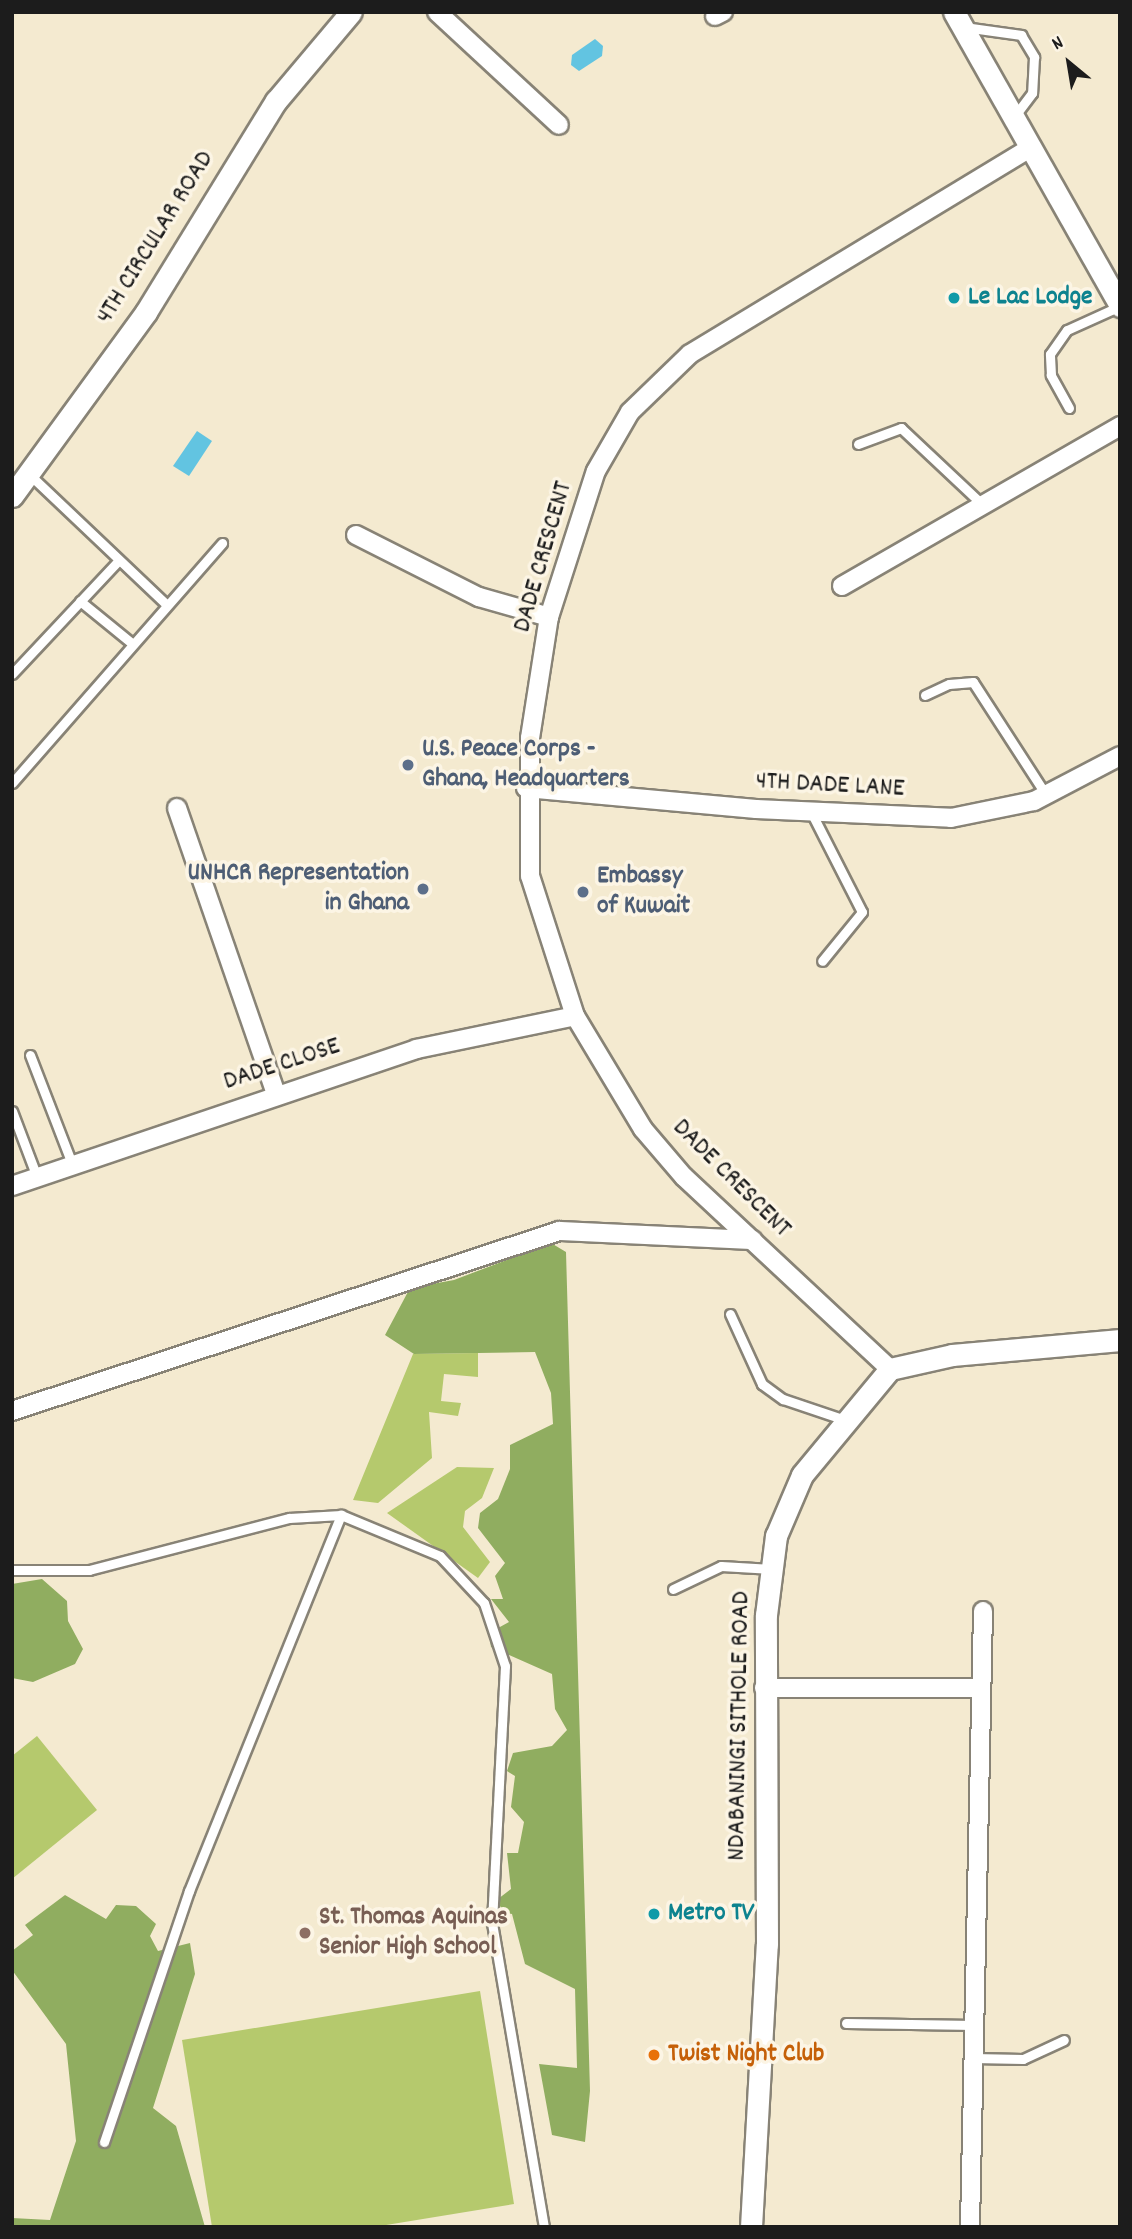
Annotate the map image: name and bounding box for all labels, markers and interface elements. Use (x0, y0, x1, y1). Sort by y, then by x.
north arrow (1034, 28, 1104, 98)
text: N (1047, 30, 1069, 58)
street label: 4TH CIRCULAR ROAD (90, 146, 222, 330)
place label: Le Lac Lodge (968, 282, 1092, 314)
marker: Le Lac Lodge (946, 290, 962, 306)
street label: DADE CRESCENT (508, 478, 580, 636)
place label: U.S. Peace Corps - Ghana, Headquarters (422, 734, 630, 796)
marker: U.S. Peace Corps - Ghana, Headquarters (400, 757, 416, 773)
street label: 4TH DADE LANE (755, 767, 905, 805)
place label: UNHCR Representation in Ghana (188, 858, 409, 920)
place label: Embassy of Kuwait (597, 861, 690, 922)
marker: UNHCR Representation in Ghana (415, 881, 431, 897)
marker: Embassy of Kuwait (575, 884, 591, 900)
street label: DADE CLOSE (220, 1032, 344, 1098)
street label: DADE CRESCENT (665, 1113, 797, 1245)
street label: NDABANINGI SITHOLE ROAD (722, 1591, 758, 1861)
place label: Metro TV (668, 1898, 754, 1930)
place label: St. Thomas Aquinas Senior High School (319, 1902, 508, 1964)
marker: Metro TV (646, 1906, 662, 1922)
marker: St. Thomas Aquinas Senior High School (297, 1925, 313, 1941)
place label: Twist Night Club (668, 2039, 824, 2071)
marker: Twist Night Club (646, 2047, 662, 2063)

